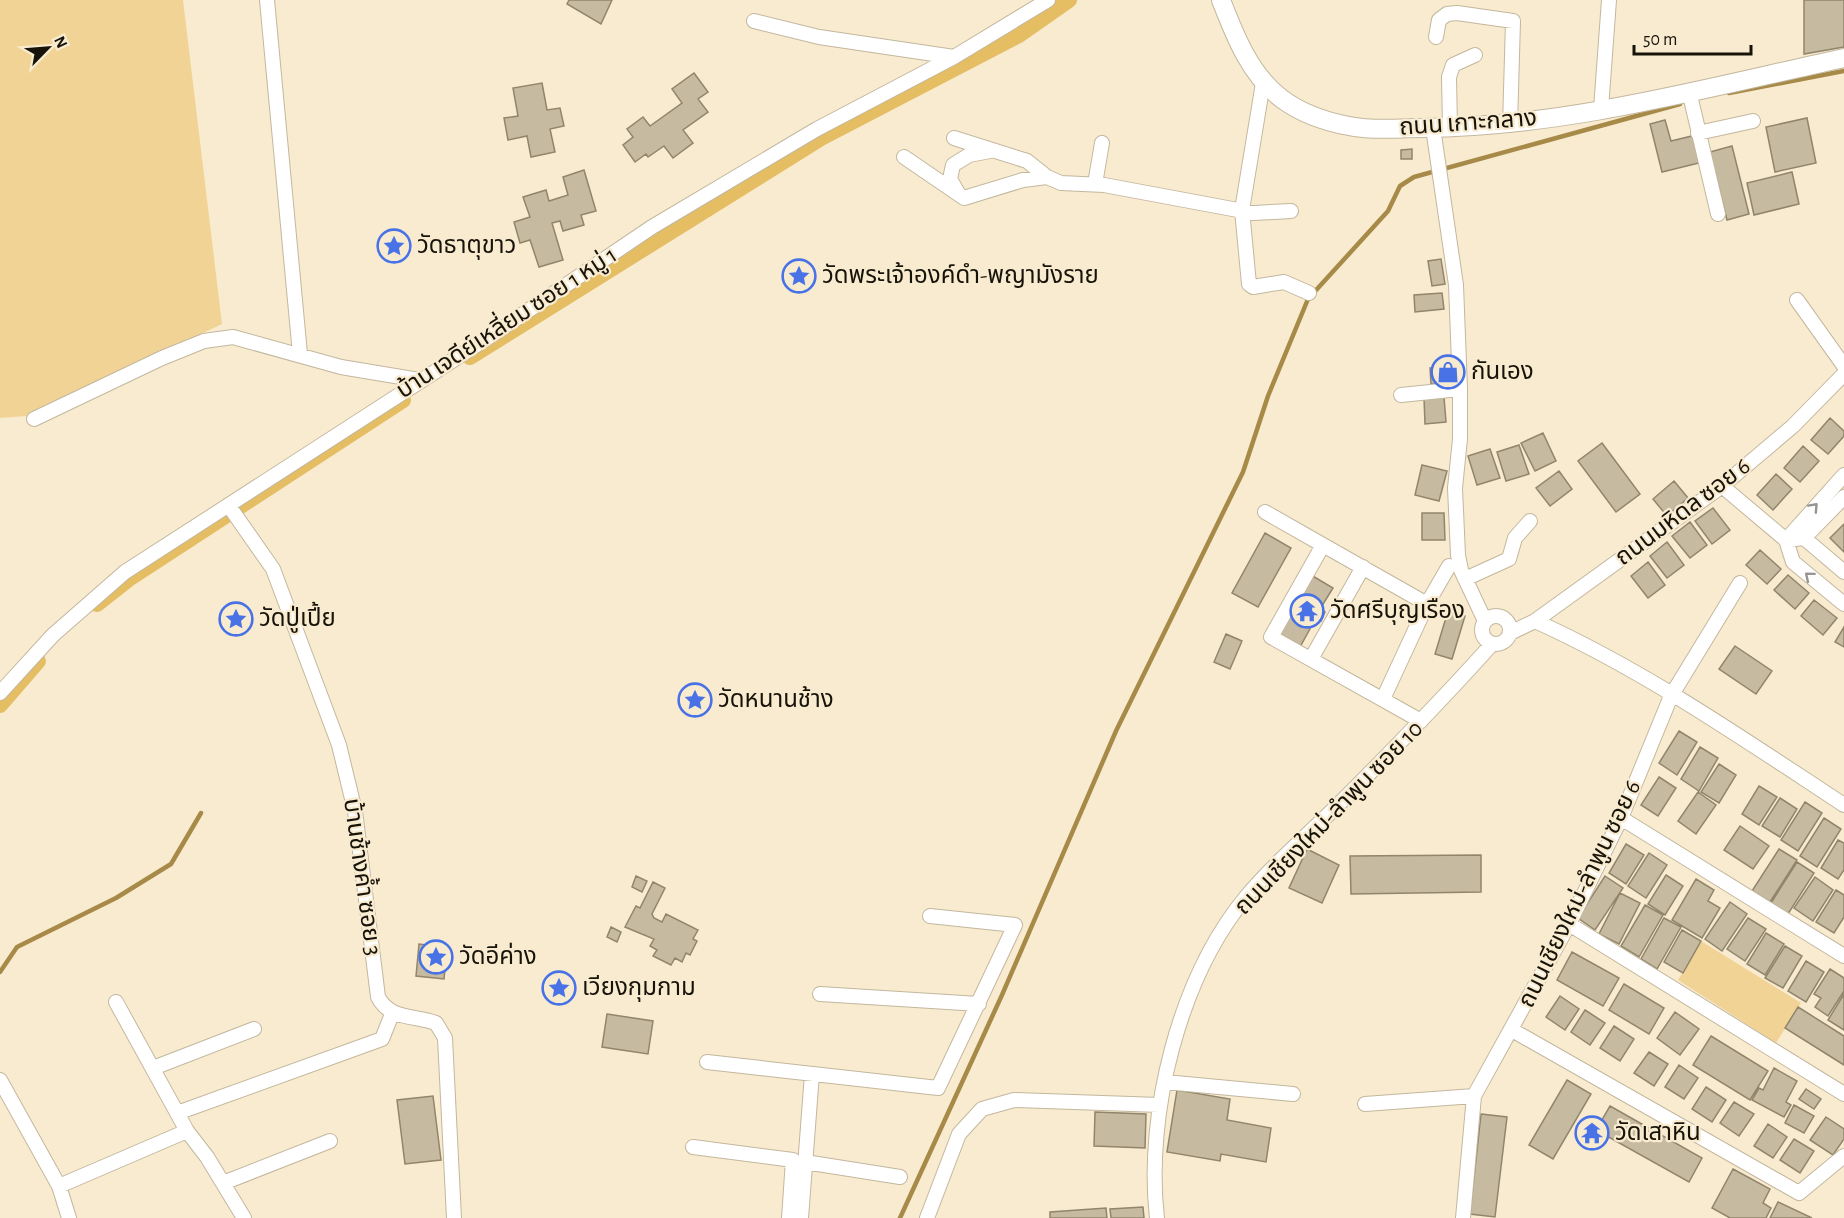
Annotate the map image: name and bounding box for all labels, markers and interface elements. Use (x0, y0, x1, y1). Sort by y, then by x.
north arrow (18, 18, 78, 78)
scale bar (1634, 18, 1751, 56)
text: 50 m (1643, 31, 1677, 49)
text: N (51, 34, 70, 51)
street label: ถนน เกาะกลาง (1398, 106, 1538, 140)
place icon: วัดธาตุขาว (376, 228, 412, 264)
place label: วัดธาตุขาว (417, 233, 516, 260)
street label: บ้าน เจดีย์เหลี่ยม ซอย 1 หมู่ 1 (389, 238, 623, 405)
place icon: วัดพระเจ้าองค์ดำ-พญามังราย (781, 258, 817, 294)
place label: วัดพระเจ้าองค์ดำ-พญามังราย (822, 262, 1099, 288)
shop icon: กันเอง (1430, 354, 1466, 390)
place label: กันเอง (1471, 359, 1534, 384)
street label: ถนนมหิดล ซอย 6 (1611, 454, 1755, 570)
one-way arrow (1807, 503, 1818, 514)
one-way arrow (1805, 572, 1816, 583)
temple icon: วัดศรีบุญเรือง (1289, 593, 1325, 629)
place label: วัดศรีบุญเรือง (1330, 598, 1465, 625)
place icon: วัดปู่เปี้ย (218, 601, 254, 637)
place label: วัดปู่เปี้ย (259, 601, 336, 633)
place icon: วัดหนานช้าง (677, 682, 713, 718)
place label: วัดหนานช้าง (718, 686, 834, 712)
street label: ถนนเชียงใหม่-ลำพูน ซอย 10 (1228, 714, 1429, 921)
street label: ถนนเชียงใหม่-ลำพูน ซอย 6 (1512, 775, 1647, 1012)
street label: บ้านช้างค้ำ ซอย 3 (339, 796, 391, 957)
place icon: วัดอีค่าง (418, 939, 454, 975)
place label: วัดอีค่าง (459, 942, 537, 969)
place icon: เวียงกุมกาม (541, 970, 577, 1006)
place label: เวียงกุมกาม (582, 975, 696, 1002)
temple icon: วัดเสาหิน (1574, 1115, 1610, 1151)
place label: วัดเสาหิน (1615, 1120, 1701, 1145)

